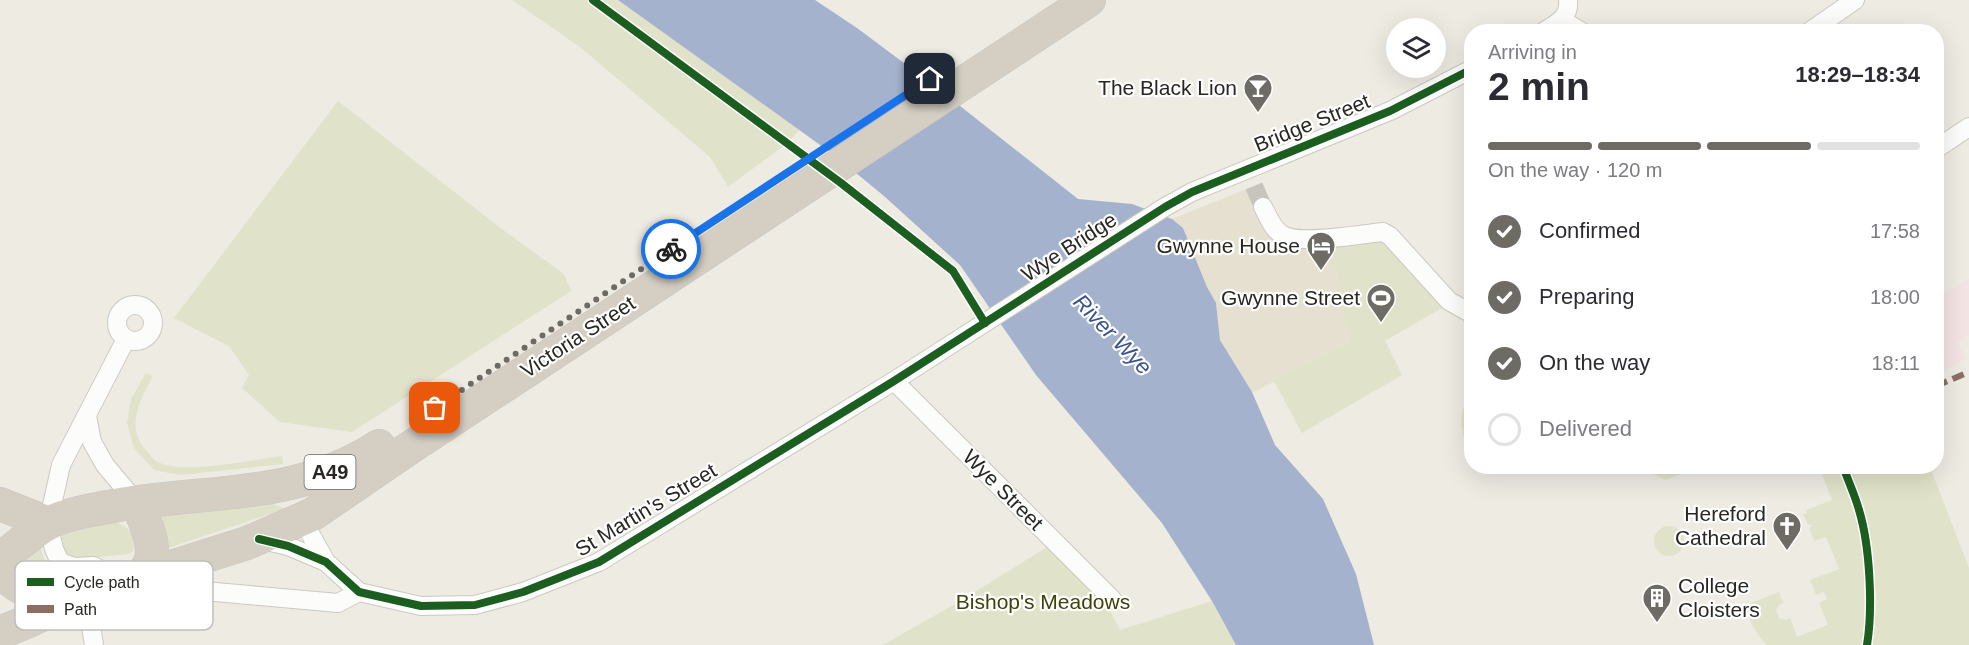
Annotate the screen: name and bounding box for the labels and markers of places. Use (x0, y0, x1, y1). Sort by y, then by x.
pin (904, 53, 955, 104)
bar icon: The Black Lion (1242, 72, 1274, 114)
place label: The Black Lion (1098, 76, 1237, 99)
hotel icon: Gwynne House (1305, 230, 1337, 272)
place label: Gwynne House (1156, 234, 1300, 257)
sports icon: Gwynne Street (1365, 282, 1397, 324)
place label: Gwynne Street (1221, 286, 1360, 309)
pin (409, 382, 460, 433)
place label: Hereford Cathedral (1675, 502, 1766, 549)
church icon: Hereford Cathedral (1771, 510, 1803, 552)
place label: College Cloisters (1678, 574, 1760, 621)
building icon: College Cloisters (1641, 582, 1673, 624)

